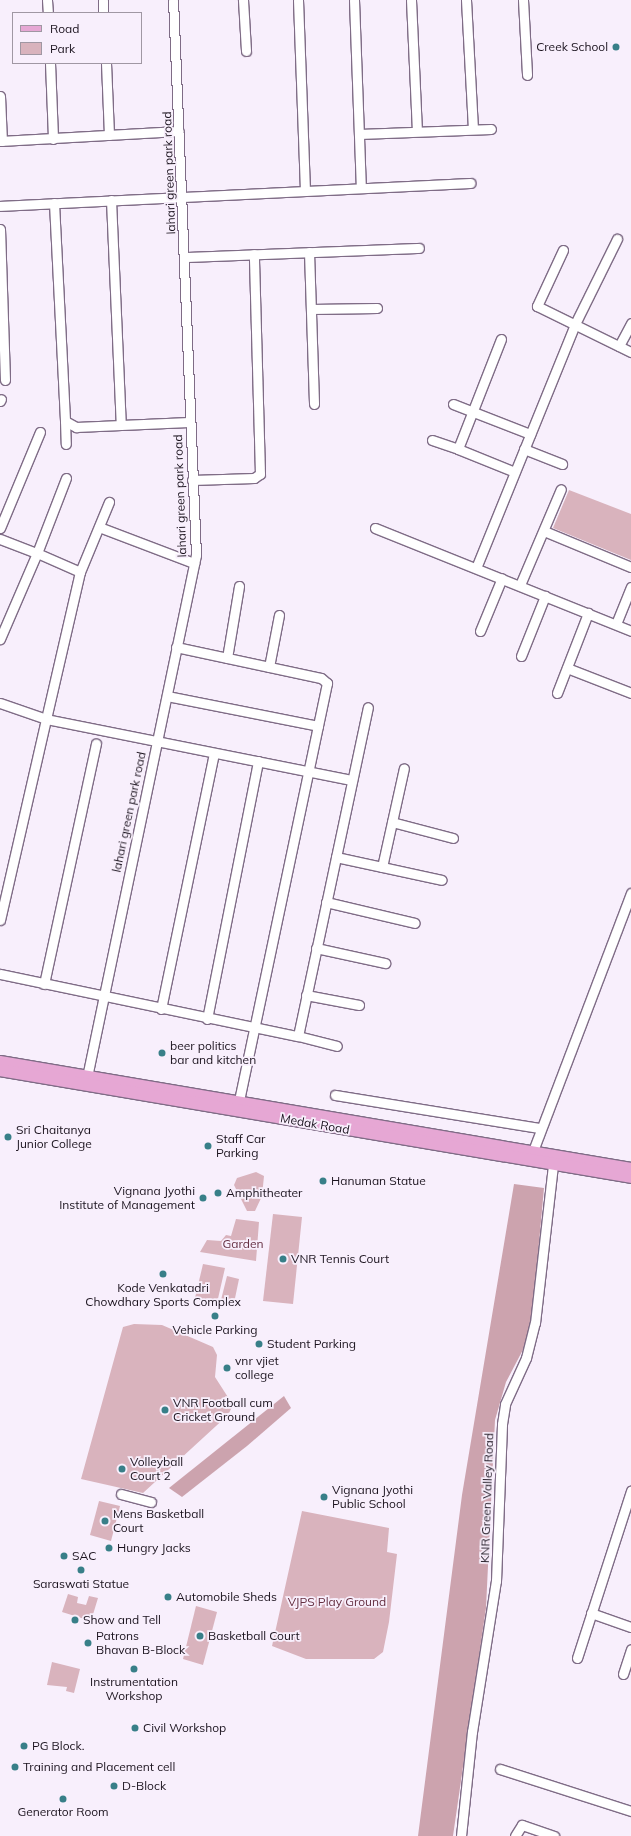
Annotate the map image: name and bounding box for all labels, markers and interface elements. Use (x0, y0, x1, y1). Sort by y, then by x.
legend (12, 12, 142, 64)
text: Road (50, 21, 79, 36)
place label: Creek School (536, 40, 608, 54)
text: Park (50, 41, 75, 56)
marker: Creek School (611, 42, 621, 52)
street label: lahari green park road (160, 111, 178, 235)
street label: lahari green park road (171, 434, 189, 558)
street label: lahari green park road (109, 750, 149, 874)
place label: beer politics bar and kitchen (170, 1039, 256, 1067)
marker: beer politics bar and kitchen (157, 1048, 167, 1058)
street label: Medak Road (279, 1111, 351, 1137)
place label: Sri Chaitanya Junior College (16, 1123, 92, 1151)
marker: Sri Chaitanya Junior College (3, 1132, 13, 1142)
place label: Staff Car Parking (216, 1132, 265, 1160)
marker: Staff Car Parking (203, 1141, 213, 1151)
place label: Hanuman Statue (331, 1174, 426, 1188)
marker: Hanuman Statue (318, 1176, 328, 1186)
place label: Vignana Jyothi Institute of Management (59, 1184, 195, 1212)
place label: Amphitheater (226, 1186, 302, 1200)
marker: Amphitheater (213, 1188, 223, 1198)
marker: Vignana Jyothi Institute of Management (198, 1193, 208, 1203)
park label: Garden (222, 1237, 264, 1251)
place label: VNR Tennis Court (291, 1252, 389, 1266)
marker: VNR Tennis Court (278, 1254, 288, 1264)
marker: Kode Venkatadri Chowdhary Sports Complex (158, 1269, 168, 1279)
place label: Kode Venkatadri Chowdhary Sports Complex (85, 1281, 241, 1309)
marker: Vehicle Parking (210, 1311, 220, 1321)
place label: Vehicle Parking (173, 1323, 257, 1337)
place label: Student Parking (267, 1337, 356, 1351)
marker: Student Parking (254, 1339, 264, 1349)
place label: vnr vjiet college (235, 1354, 279, 1382)
marker: vnr vjiet college (222, 1363, 232, 1373)
place label: VNR Football cum Cricket Ground (173, 1396, 273, 1424)
marker: VNR Football cum Cricket Ground (160, 1405, 170, 1415)
street label: KNR Green Valley Road (478, 1433, 496, 1563)
place label: Volleyball Court 2 (130, 1455, 183, 1483)
marker: Volleyball Court 2 (117, 1464, 127, 1474)
place label: Vignana Jyothi Public School (332, 1483, 413, 1511)
marker: Vignana Jyothi Public School (319, 1492, 329, 1502)
place label: Mens Basketball Court (113, 1507, 204, 1535)
marker: Mens Basketball Court (100, 1516, 110, 1526)
place label: Hungry Jacks (117, 1541, 191, 1555)
marker: Hungry Jacks (104, 1543, 114, 1553)
place label: SAC (72, 1549, 96, 1563)
marker: SAC (59, 1551, 69, 1561)
marker: Saraswati Statue (76, 1565, 86, 1575)
place label: Saraswati Statue (33, 1577, 129, 1591)
place label: Automobile Sheds (176, 1590, 277, 1604)
marker: Automobile Sheds (163, 1592, 173, 1602)
park label: VJPS Play Ground (288, 1595, 386, 1609)
place label: Show and Tell (83, 1613, 161, 1627)
marker: Show and Tell (70, 1615, 80, 1625)
place label: Patrons Bhavan B-Block (96, 1629, 185, 1657)
place label: Basketball Court (208, 1629, 300, 1643)
marker: Basketball Court (195, 1631, 205, 1641)
marker: Patrons Bhavan B-Block (83, 1638, 93, 1648)
marker: Instrumentation Workshop (129, 1664, 139, 1674)
place label: Instrumentation Workshop (90, 1675, 178, 1703)
place label: Civil Workshop (143, 1721, 226, 1735)
marker: Civil Workshop (130, 1723, 140, 1733)
place label: PG Block. (32, 1739, 84, 1753)
marker: PG Block. (19, 1741, 29, 1751)
place label: Training and Placement cell (23, 1760, 175, 1774)
marker: Training and Placement cell (10, 1762, 20, 1772)
place label: D-Block (122, 1779, 166, 1793)
marker: D-Block (109, 1781, 119, 1791)
marker: Generator Room (58, 1794, 68, 1804)
place label: Generator Room (17, 1805, 109, 1819)

